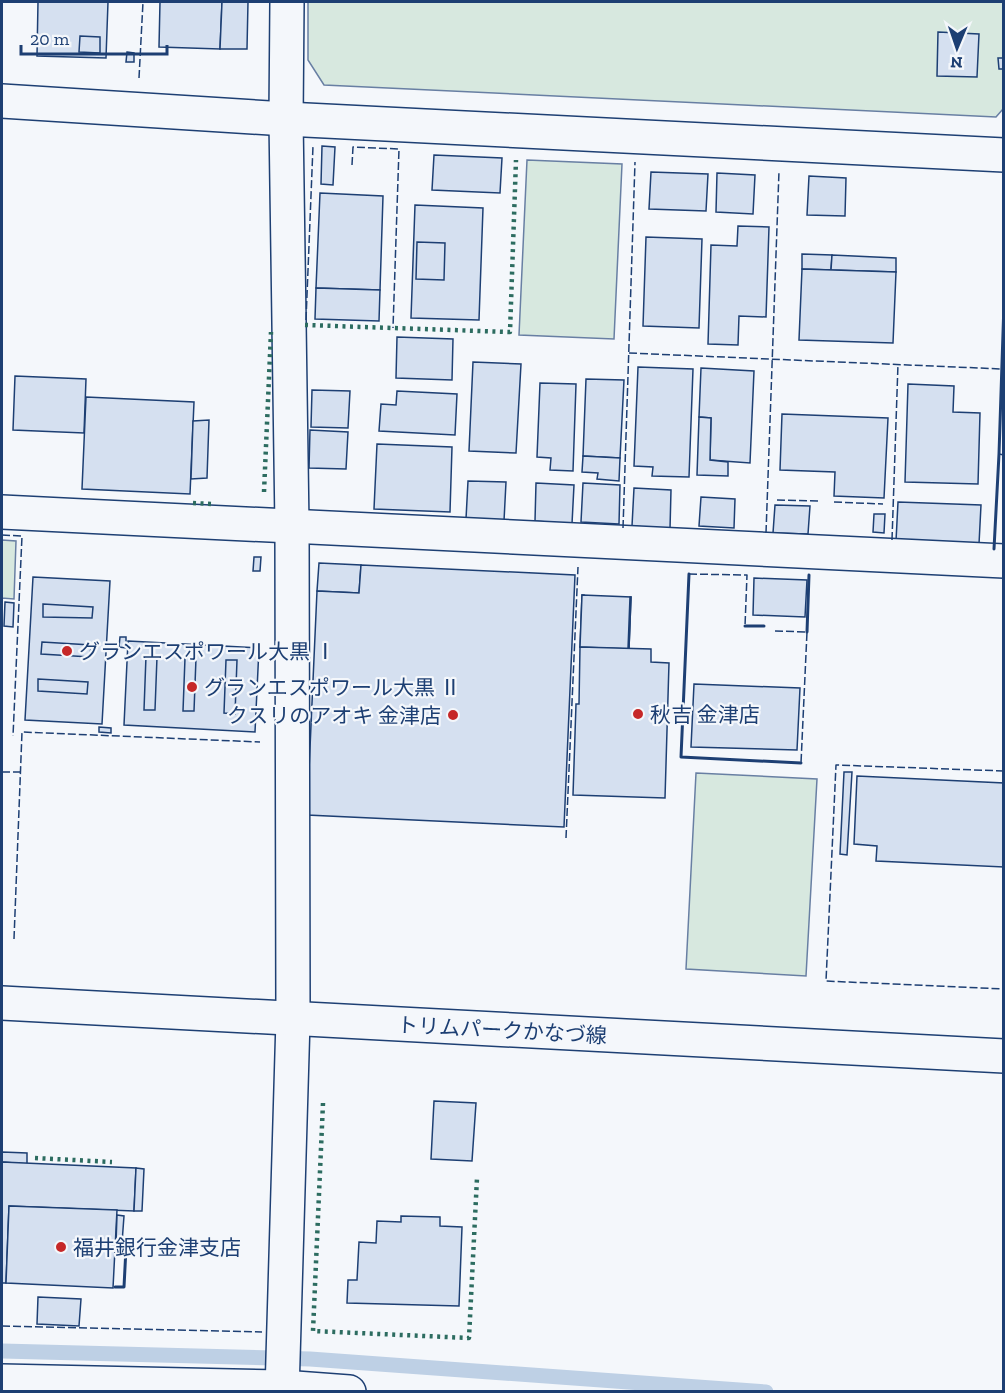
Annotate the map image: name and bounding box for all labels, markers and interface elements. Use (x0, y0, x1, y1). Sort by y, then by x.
scale bar (21, 18, 166, 56)
north arrow (927, 18, 987, 78)
text: 20 m (30, 28, 70, 50)
text: N (950, 53, 963, 72)
place label: グランエスポワール大黒 Ⅰ (79, 639, 336, 664)
marker: グランエスポワール大黒 Ⅰ (60, 644, 74, 658)
place label: グランエスポワール大黒 Ⅱ (204, 675, 461, 700)
marker: グランエスポワール大黒 Ⅱ (185, 680, 199, 694)
place label: 秋吉 金津店 (650, 702, 760, 727)
place label: クスリのアオキ 金津店 (227, 703, 441, 728)
marker: 秋吉 金津店 (631, 707, 645, 721)
marker: クスリのアオキ 金津店 (446, 708, 460, 722)
street label: トリムパークかなづ線 (396, 1012, 608, 1048)
place label: 福井銀行金津支店 (73, 1235, 241, 1260)
marker: 福井銀行金津支店 (54, 1240, 68, 1254)

